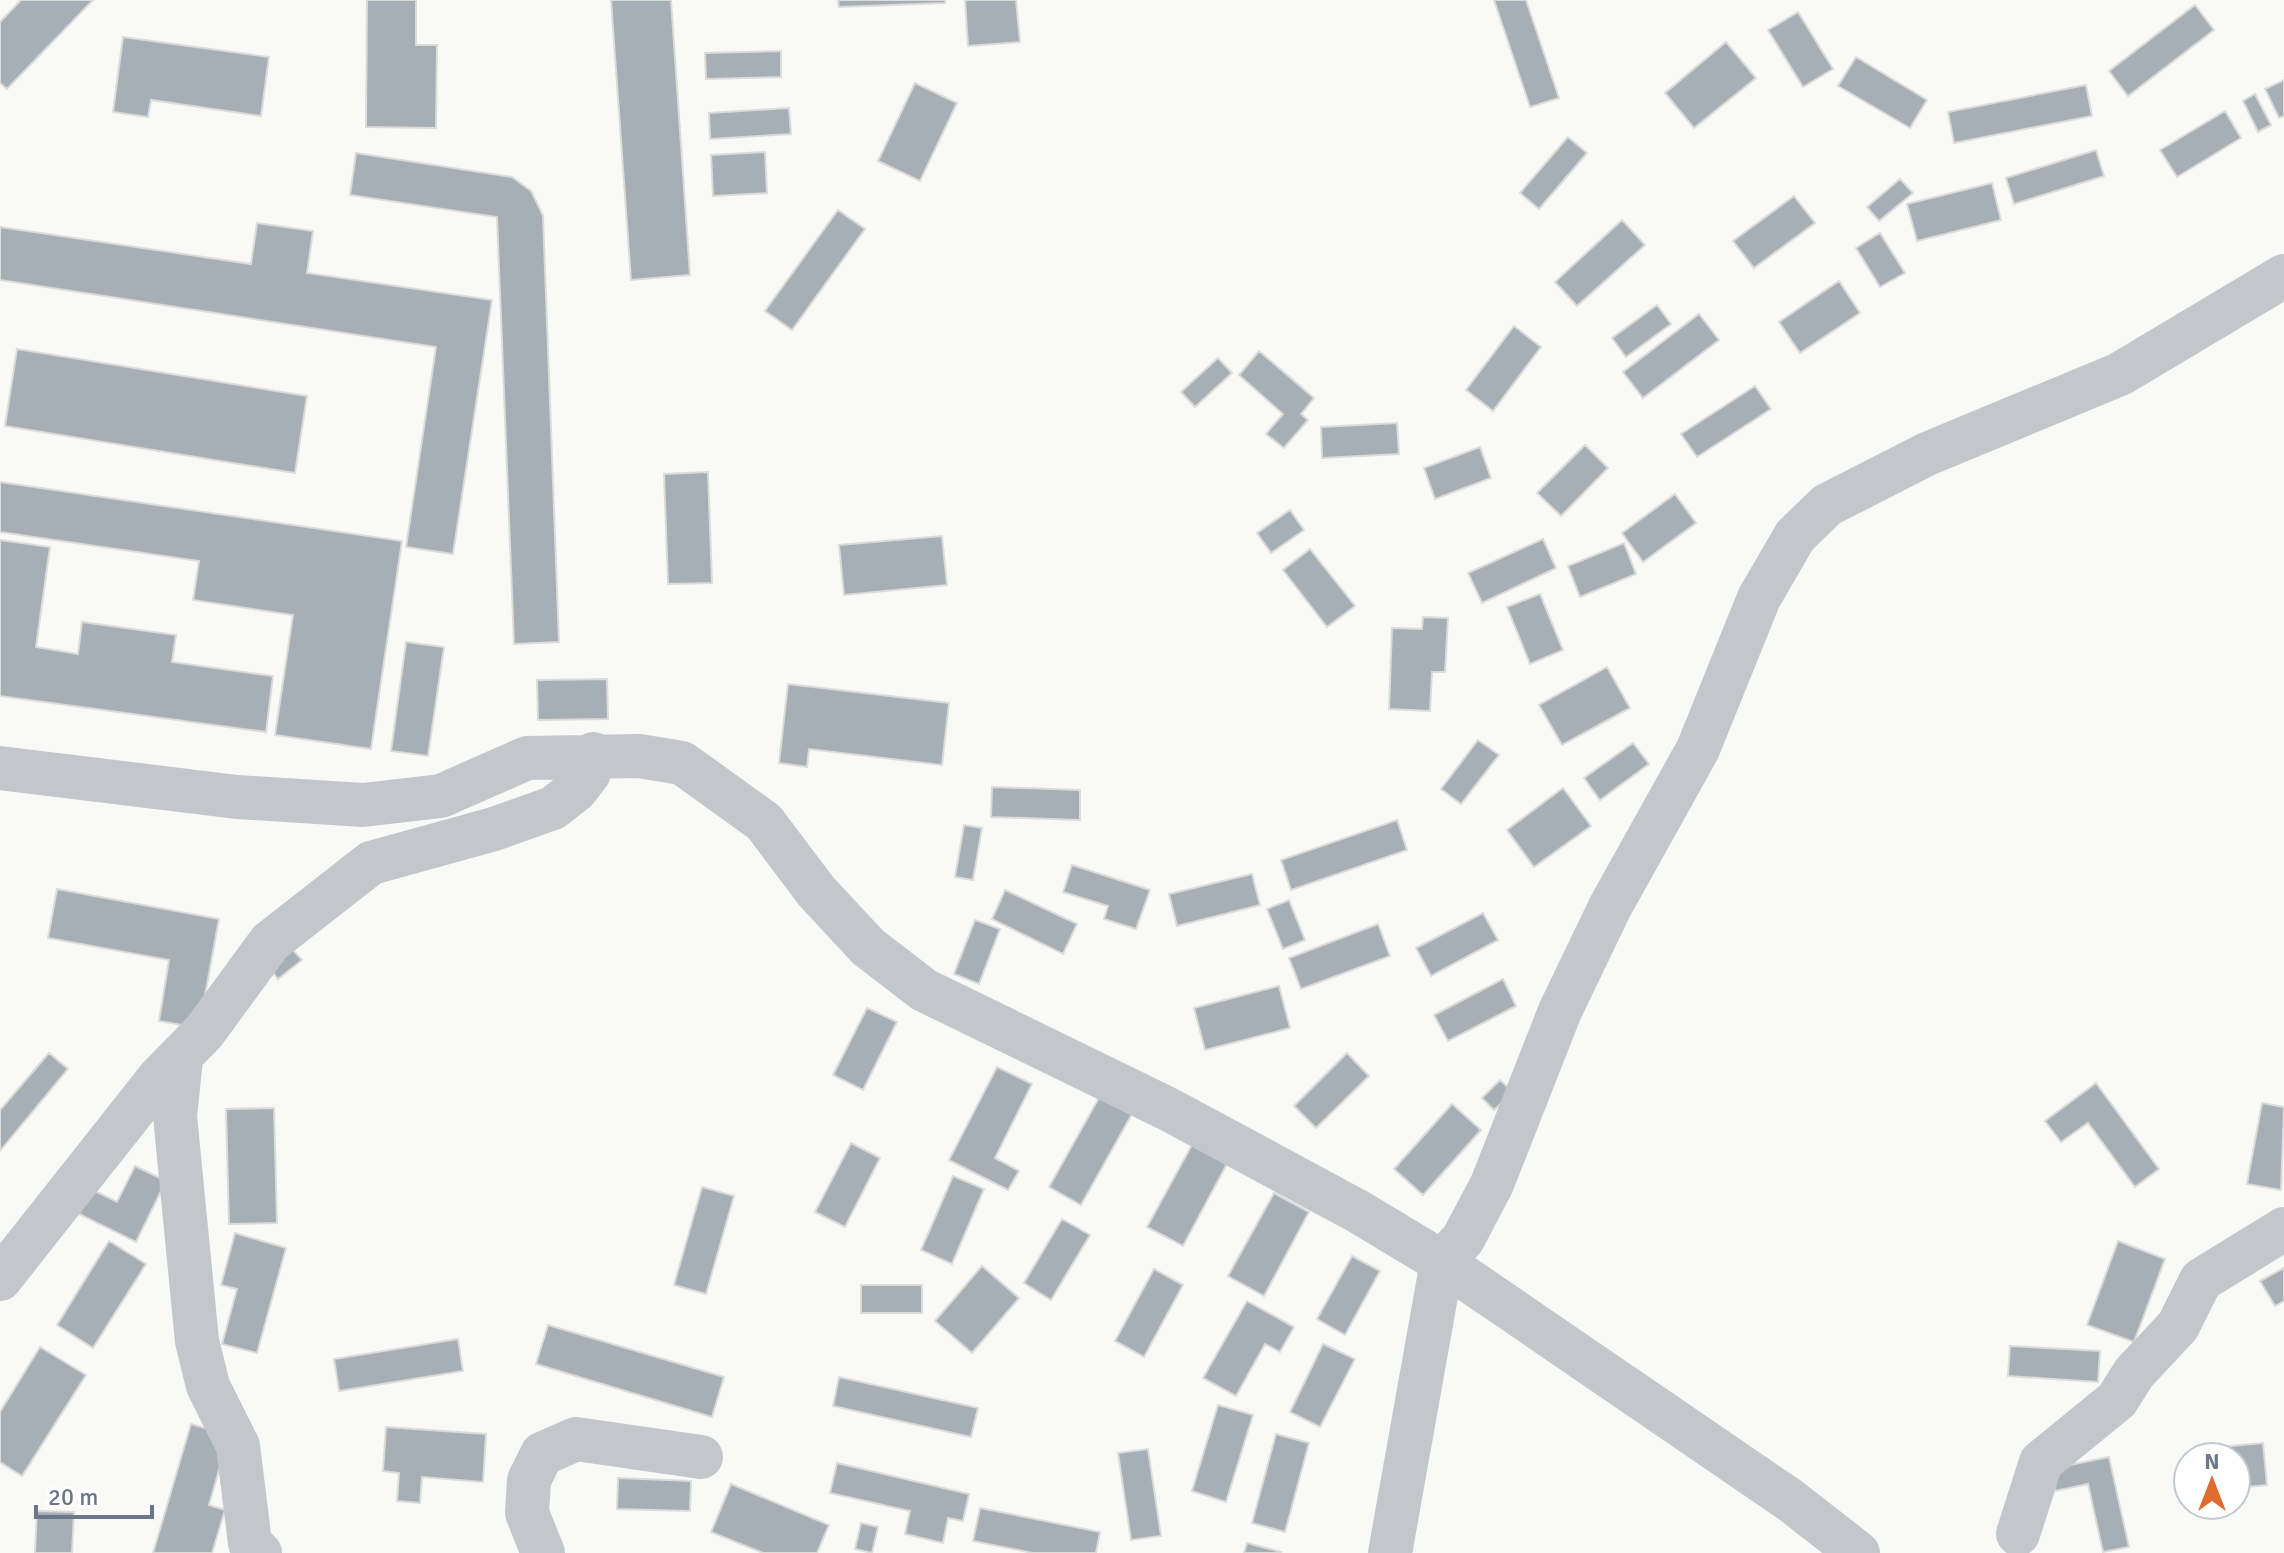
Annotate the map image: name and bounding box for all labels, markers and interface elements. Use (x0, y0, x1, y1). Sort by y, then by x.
north arrow (2172, 1441, 2252, 1521)
text: N (2204, 1448, 2220, 1475)
scale bar (36, 1469, 152, 1519)
text: 20 m (48, 1482, 98, 1512)

